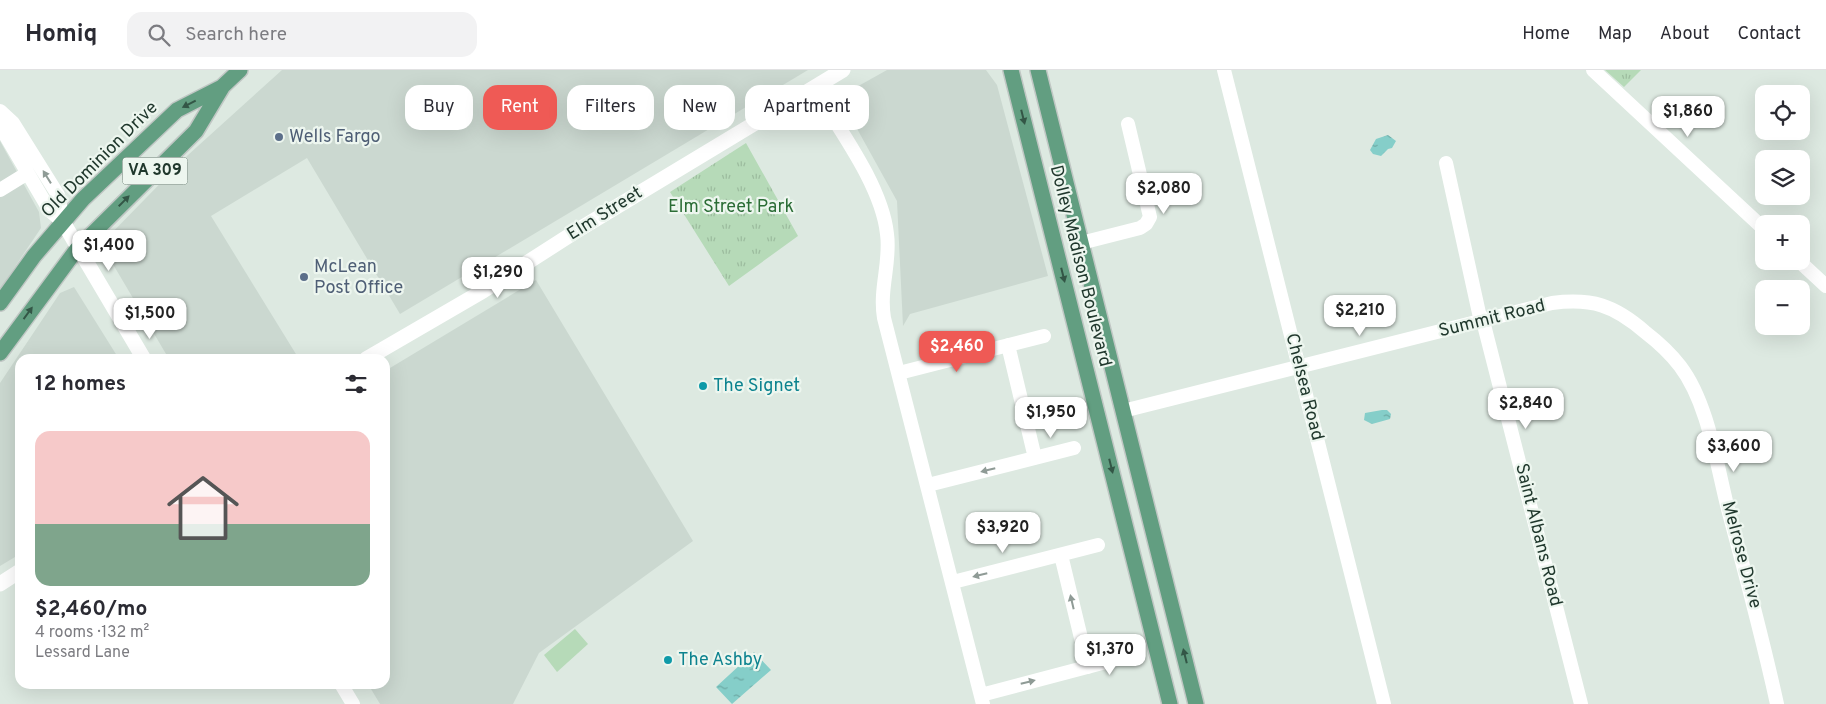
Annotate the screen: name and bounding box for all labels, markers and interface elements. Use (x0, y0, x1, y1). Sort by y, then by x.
search box (127, 12, 477, 57)
text: Homiq (25, 20, 97, 50)
icon: search (145, 21, 173, 49)
text: Search here (185, 23, 287, 47)
text: Home (1522, 23, 1570, 46)
text: Map (1598, 23, 1632, 46)
text: About (1660, 23, 1709, 46)
text: Contact (1737, 23, 1801, 46)
chip: Buy (405, 85, 473, 130)
chip: Rent (483, 85, 557, 130)
chip: Filters (567, 85, 654, 130)
chip: New (664, 85, 735, 130)
chip: Apartment (745, 85, 869, 130)
map controls (1755, 85, 1810, 335)
button: locate (1755, 85, 1810, 140)
pin: $1,860 (1647, 96, 1729, 138)
street label: Old Dominion Drive (37, 97, 163, 223)
one-way arrow (182, 100, 196, 108)
text: $1,860 (1663, 102, 1713, 122)
one-way arrow (1019, 110, 1027, 125)
place label: Wells Fargo (289, 126, 381, 149)
marker: Wells Fargo (273, 131, 285, 143)
button: layers (1755, 150, 1810, 205)
road number: VA 309 (122, 158, 188, 184)
street label: Dolley Madison Boulevard (1044, 163, 1116, 369)
one-way arrow (42, 170, 51, 183)
pin: $2,080 (1123, 172, 1205, 215)
text: $2,080 (1137, 179, 1191, 199)
street label: Elm Street (563, 182, 647, 246)
one-way arrow (117, 195, 129, 207)
park label: Elm Street Park (668, 196, 794, 219)
button: + (1755, 215, 1810, 270)
pin: $1,400 (68, 230, 150, 272)
text: $1,400 (83, 236, 135, 256)
place label: McLean Post Office (314, 256, 403, 300)
pin: $1,290 (457, 256, 539, 299)
text: $1,290 (473, 263, 523, 283)
one-way arrow (1059, 267, 1067, 282)
marker: McLean Post Office (298, 271, 310, 283)
button: − (1755, 280, 1810, 335)
pin: $2,210 (1319, 294, 1401, 337)
street label: Summit Road (1436, 295, 1548, 343)
pin: $1,500 (109, 298, 191, 340)
text: $2,210 (1335, 301, 1385, 321)
text: $1,500 (124, 304, 176, 324)
one-way arrow (23, 307, 33, 320)
pin: $2,460 (916, 330, 998, 373)
street label: Chelsea Road (1280, 331, 1328, 443)
text: $2,460 (930, 337, 984, 357)
icon: filters (342, 370, 370, 398)
text: 12 homes (35, 371, 126, 398)
place label: The Signet (713, 375, 800, 398)
marker: The Signet (697, 380, 709, 392)
pin: $2,840 (1485, 388, 1567, 430)
text: $2,840 (1499, 394, 1553, 414)
pin: $1,950 (1010, 396, 1092, 439)
text: $1,950 (1026, 403, 1076, 423)
pin: $3,600 (1693, 430, 1775, 473)
text: $3,600 (1707, 437, 1761, 457)
one-way arrow (1107, 459, 1115, 474)
street label: Saint Albans Road (1509, 461, 1567, 609)
icon: home (158, 463, 248, 553)
one-way arrow (980, 466, 995, 474)
street label: Melrose Drive (1716, 499, 1766, 611)
pin: $3,920 (962, 512, 1044, 554)
text: $3,920 (977, 518, 1030, 538)
one-way arrow (972, 571, 987, 579)
one-way arrow (1068, 595, 1076, 610)
text: $2,460/mo (35, 596, 147, 623)
text: 4 rooms · 132 m² (35, 623, 149, 643)
pin: $1,370 (1069, 634, 1151, 676)
text: $1,370 (1086, 640, 1134, 660)
text: Lessard Lane (35, 643, 130, 663)
place label: The Ashby (678, 649, 762, 672)
one-way arrow (1181, 649, 1189, 664)
marker: The Ashby (662, 654, 674, 666)
one-way arrow (1020, 678, 1035, 686)

